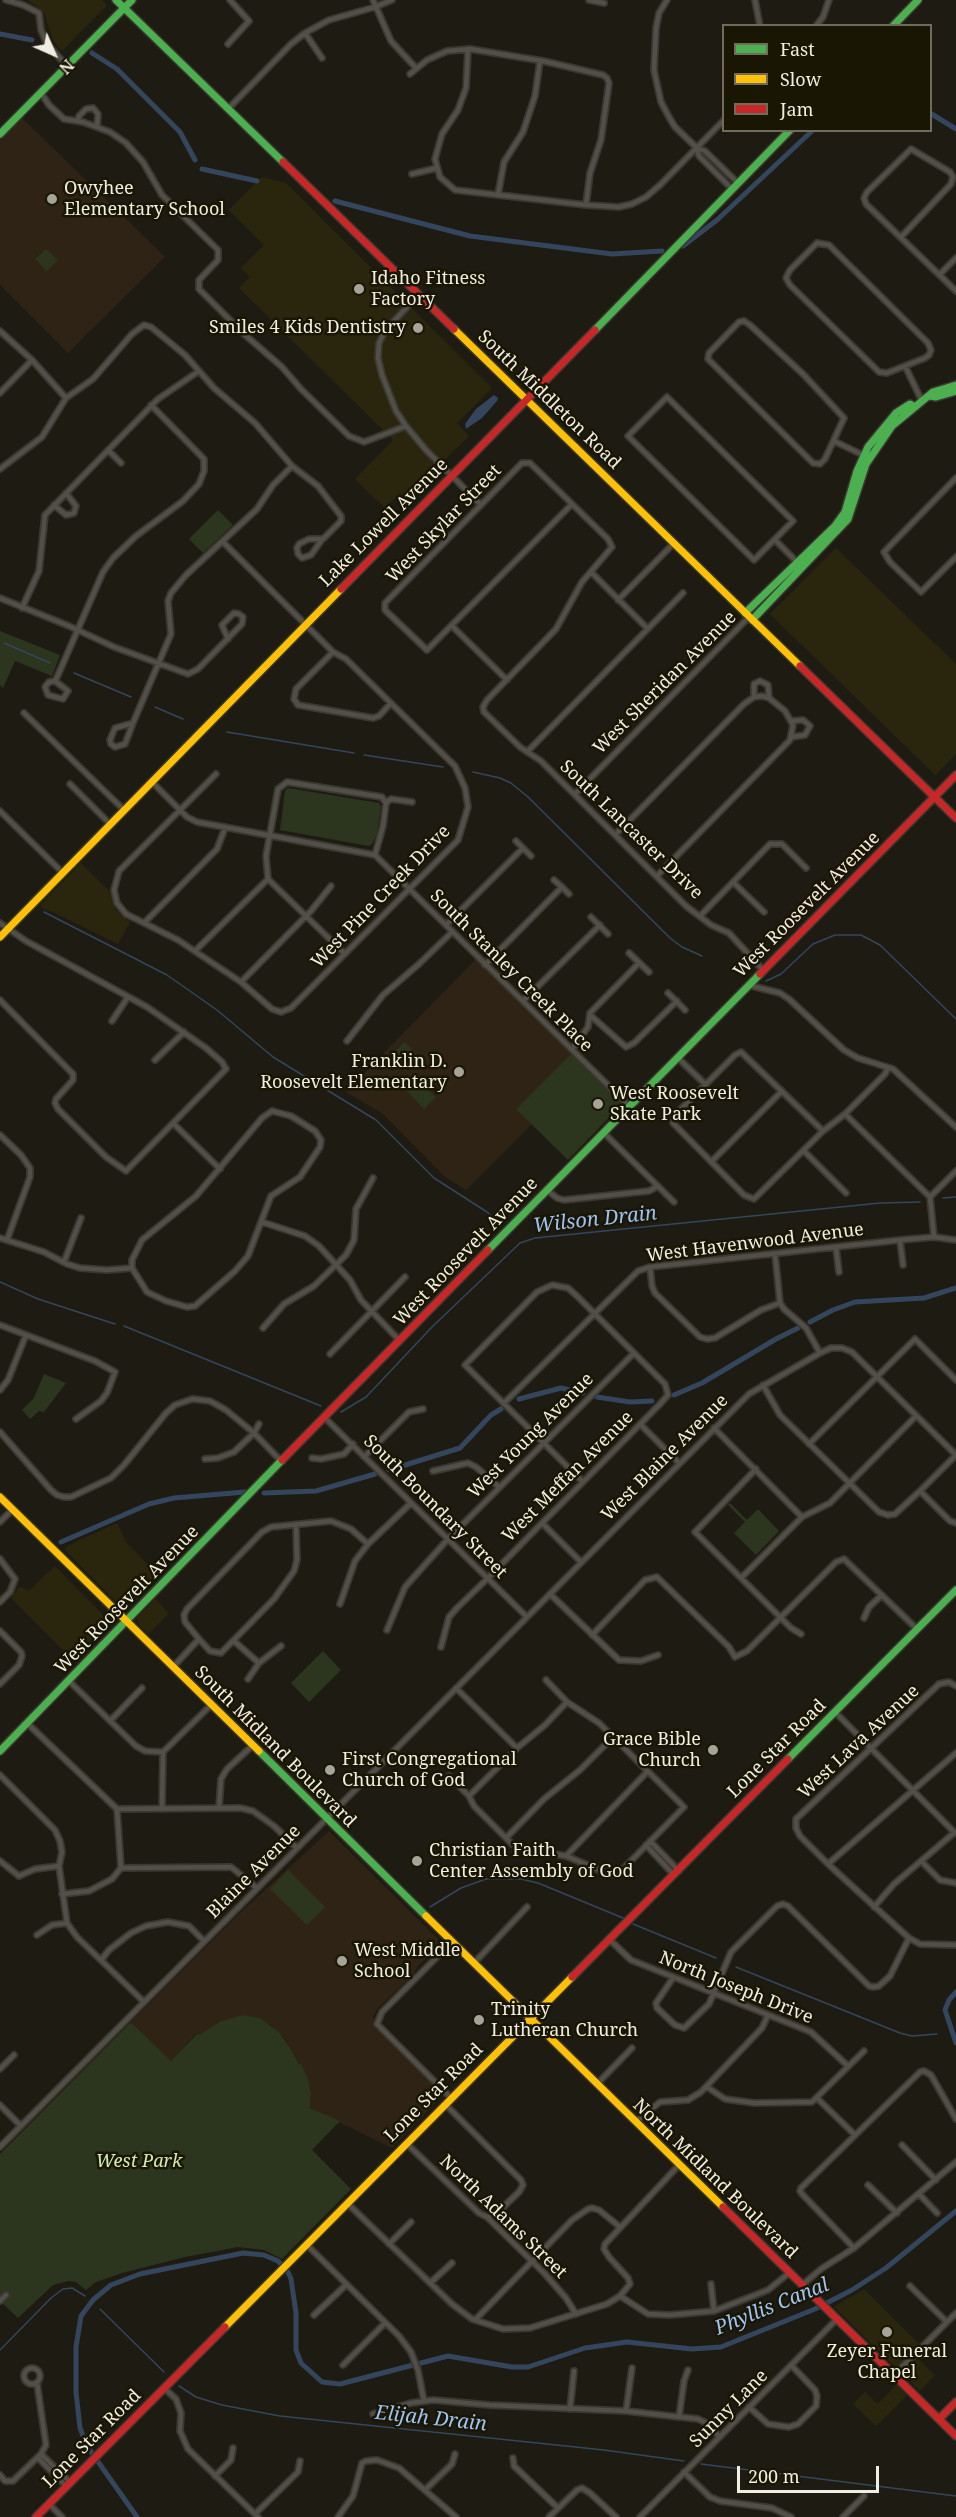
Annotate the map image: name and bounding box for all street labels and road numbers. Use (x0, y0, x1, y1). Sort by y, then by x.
street label: South Middleton Road (473, 326, 625, 474)
street label: Lake Lowell Avenue (315, 454, 453, 592)
street label: West Skylar Street (382, 460, 506, 588)
street label: West Sheridan Avenue (589, 607, 741, 759)
street label: South Lancaster Drive (555, 756, 707, 904)
street label: West Pine Creek Drive (307, 821, 455, 973)
street label: West Roosevelt Avenue (729, 827, 885, 983)
street label: South Stanley Creek Place (425, 885, 597, 1057)
street label: West Roosevelt Avenue (390, 1173, 542, 1331)
street label: West Havenwood Avenue (645, 1219, 865, 1267)
street label: West Young Avenue (464, 1369, 598, 1503)
street label: West Blaine Avenue (597, 1390, 733, 1526)
street label: West Meffan Avenue (498, 1407, 638, 1547)
street label: South Boundary Street (359, 1431, 511, 1583)
street label: West Roosevelt Avenue (51, 1521, 203, 1679)
street label: South Midland Boulevard (190, 1662, 360, 1832)
street label: West Lava Avenue (794, 1680, 924, 1804)
street label: Lone Star Road (723, 1695, 831, 1803)
street label: Blaine Avenue (203, 1821, 305, 1923)
street label: North Joseph Drive (656, 1947, 816, 2029)
street label: Lone Star Road (380, 2039, 488, 2147)
street label: North Midland Boulevard (628, 2095, 802, 2263)
street label: North Adams Street (435, 2151, 571, 2283)
street label: Sunny Lane (685, 2365, 773, 2453)
street label: Lone Star Road (38, 2385, 146, 2493)

